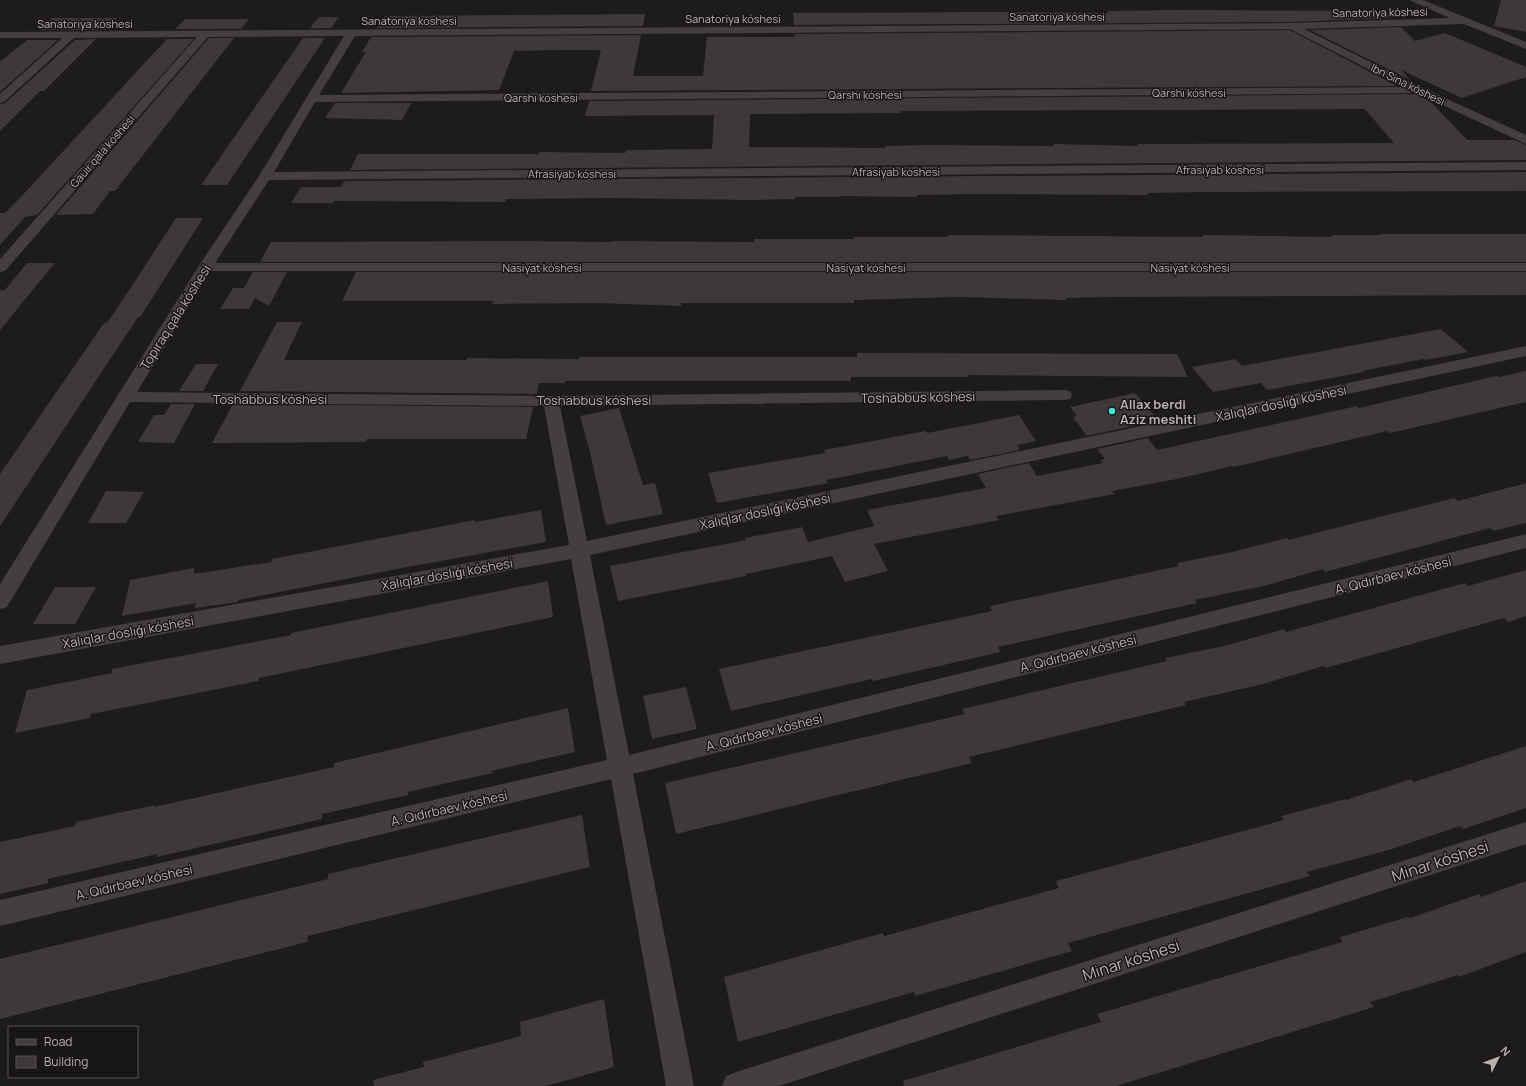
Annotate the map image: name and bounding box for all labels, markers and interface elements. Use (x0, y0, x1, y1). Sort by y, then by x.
street label: Sanatoriya kóshesi (1332, 4, 1428, 20)
street label: Sanatoriya kóshesi (1009, 9, 1105, 24)
street label: Sanatoriya kóshesi (685, 11, 781, 26)
street label: Sanatoriya kóshesi (361, 13, 457, 28)
street label: Sanatoriya kóshesi (37, 16, 133, 31)
street label: Ibn Sina kóshesi (1368, 60, 1448, 108)
street label: Qarshı kóshesi (1152, 85, 1226, 100)
street label: Qarshı kóshesi (828, 87, 902, 102)
street label: Qarshı kóshesi (504, 90, 578, 105)
street label: Gauir qala kóshesi (66, 112, 138, 190)
street label: Afrasiyab kóshesi (1176, 162, 1264, 177)
street label: Afrasiyab kóshesi (852, 164, 940, 179)
street label: Afrasiyab kóshesi (528, 166, 616, 181)
street label: Nasiyat kóshesi (502, 260, 582, 275)
street label: Nasiyat kóshesi (826, 260, 906, 275)
street label: Nasiyat kóshesi (1150, 260, 1230, 275)
street label: Topıraq qala kóshesi (135, 261, 215, 373)
street label: Xalıqlar doslıǵı kóshesi (1214, 380, 1348, 426)
street label: Toshabbus kóshesi (861, 387, 975, 407)
street label: Toshabbus kóshesi (213, 390, 327, 408)
street label: Toshabbus kóshesi (537, 391, 651, 409)
place label: Allax berdi Aziz meshiti (1120, 395, 1196, 428)
marker: Allax berdi Aziz meshiti (1107, 406, 1117, 416)
street label: Xalıqlar doslıǵı kóshesi (698, 488, 832, 534)
street label: A. Qıdırbaev kóshesi (1333, 552, 1453, 598)
street label: Xalıqlar doslıǵı kóshesi (380, 554, 514, 594)
street label: Xalıqlar doslıǵı kóshesi (61, 612, 195, 652)
street label: A. Qıdırbaev kóshesi (1018, 630, 1138, 676)
street label: A. Qıdırbaev kóshesi (704, 709, 824, 755)
street label: A. Qıdırbaev kóshesi (389, 786, 509, 830)
street label: Minar kóshesi (1389, 835, 1491, 887)
street label: A. Qıdırbaev kóshesi (74, 860, 194, 904)
street label: Minar kóshesi (1080, 934, 1182, 986)
legend (8, 1026, 138, 1078)
text: Road (44, 1033, 72, 1050)
north arrow (1478, 1038, 1518, 1078)
text: N (1498, 1043, 1514, 1059)
text: Building (44, 1053, 88, 1070)

